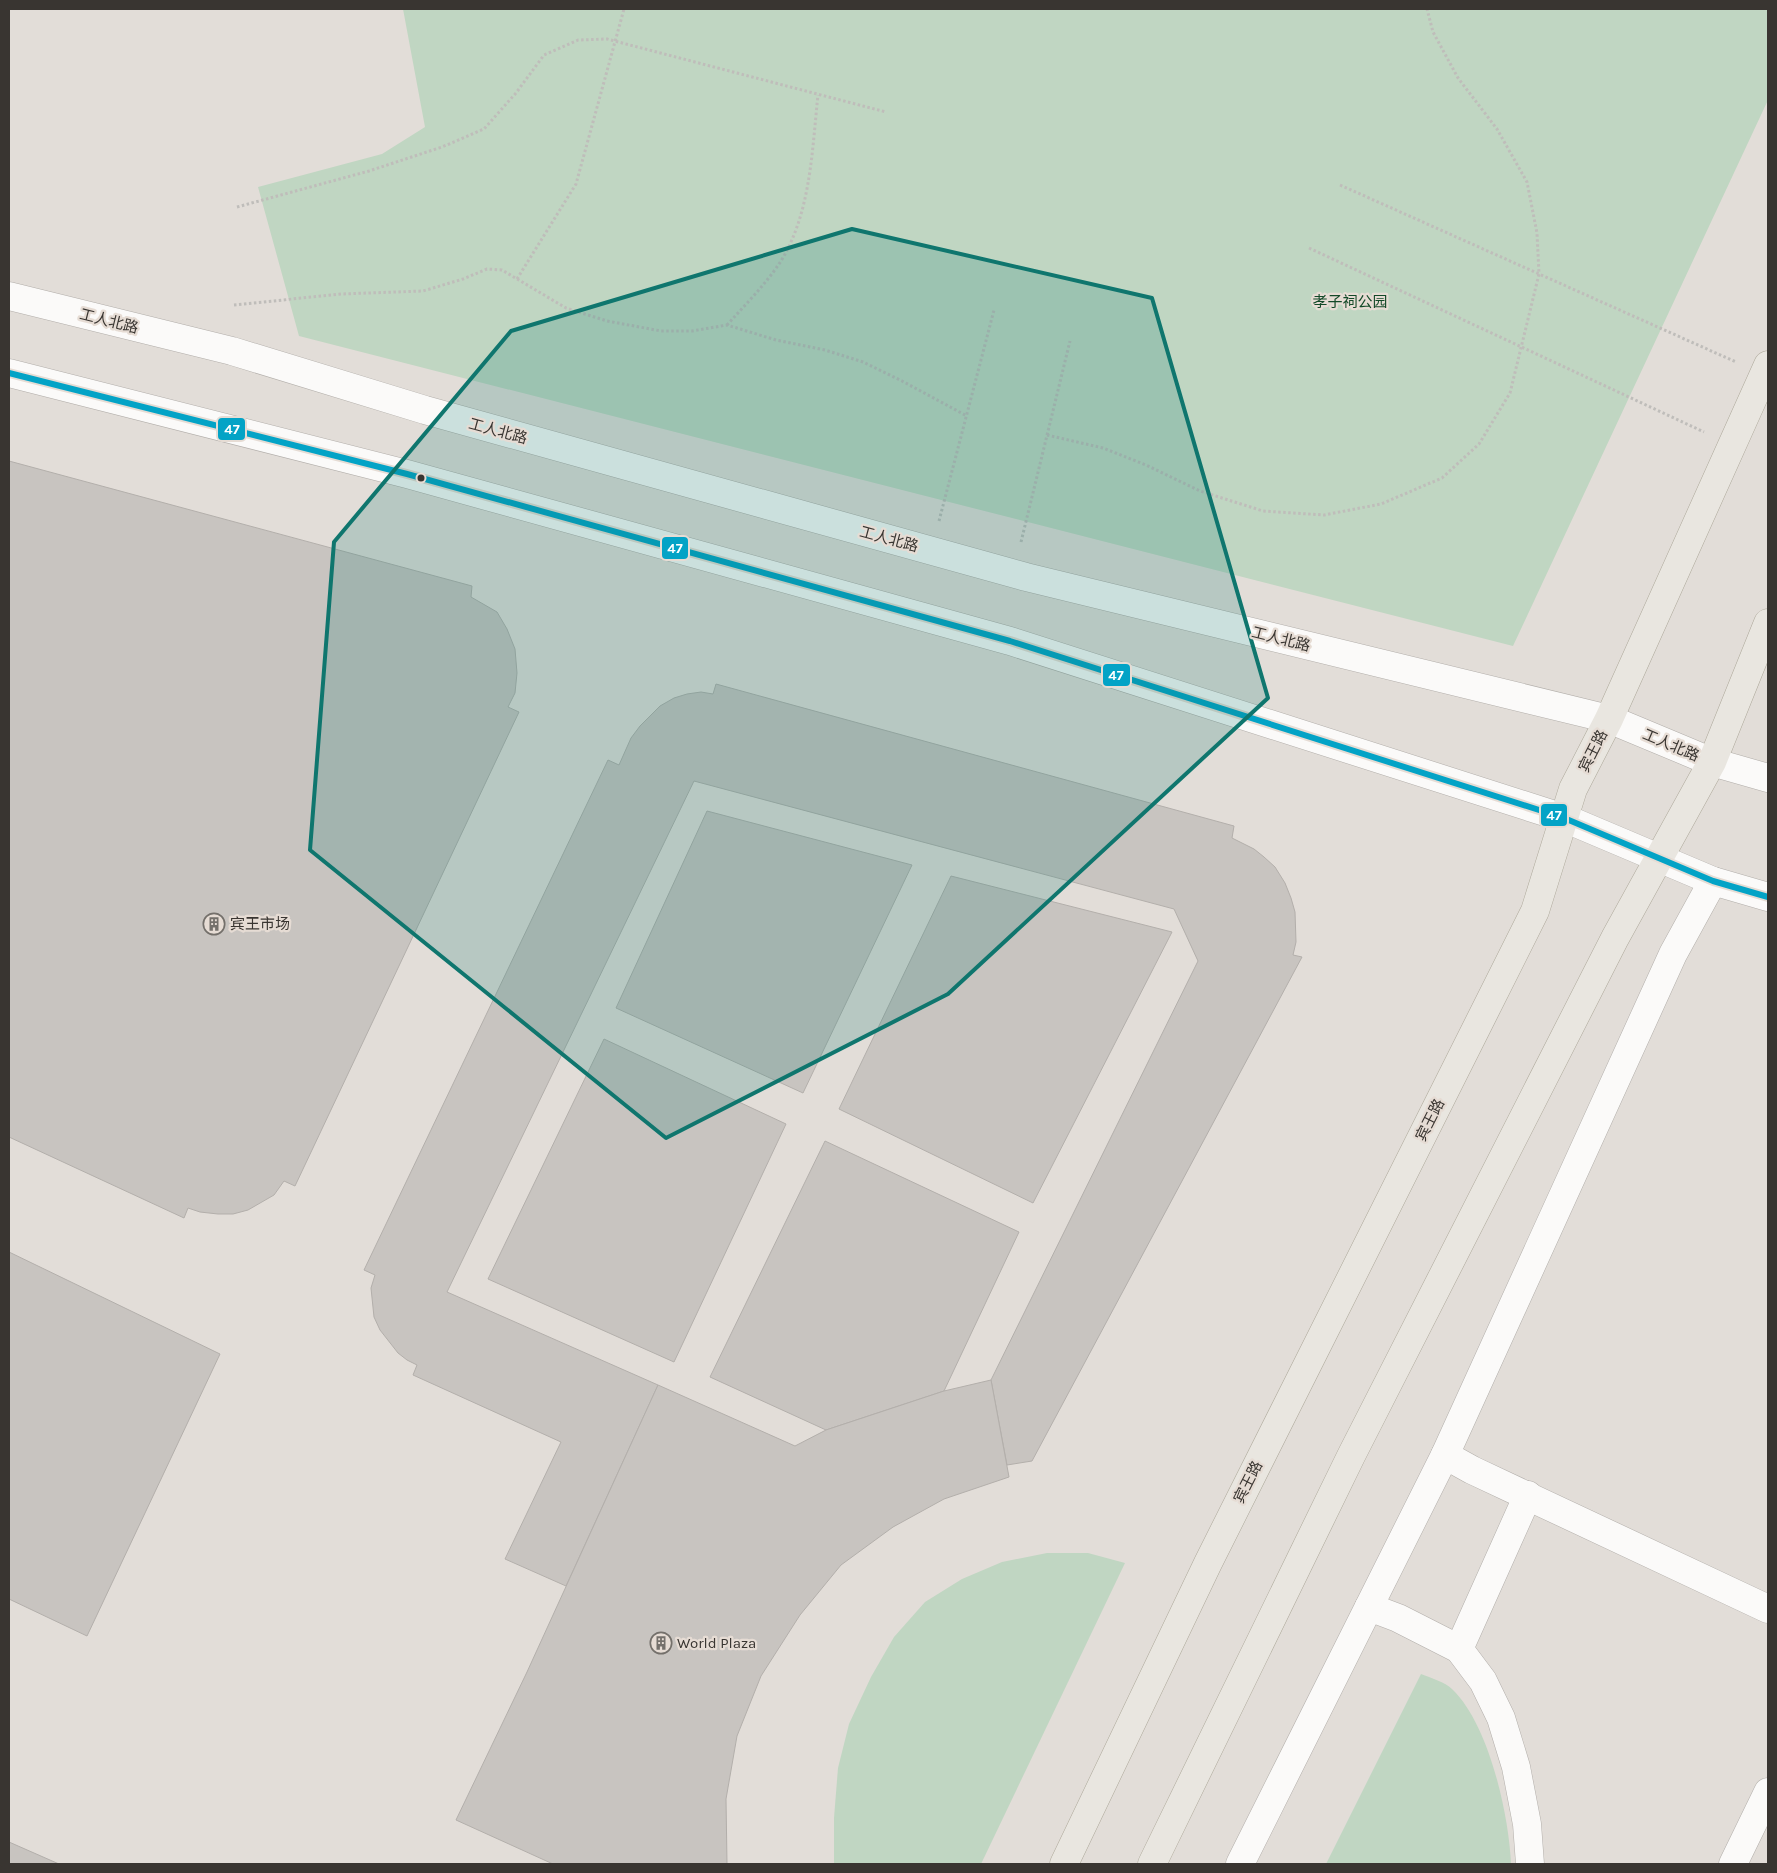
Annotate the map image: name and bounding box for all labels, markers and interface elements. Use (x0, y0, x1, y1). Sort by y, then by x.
park label: 孝子祠公园 (1312, 293, 1388, 311)
street label: 工人北路 (78, 305, 140, 337)
street label: 工人北路 (467, 415, 529, 447)
line badge: 47 (217, 417, 246, 441)
text: 47 (224, 421, 240, 438)
unlabelled marker (416, 473, 426, 483)
street label: 工人北路 (858, 523, 920, 555)
line badge: 47 (661, 536, 689, 560)
text: 47 (667, 540, 683, 557)
street label: 工人北路 (1250, 623, 1312, 655)
line badge: 47 (1102, 663, 1131, 687)
text: 47 (1108, 667, 1124, 684)
street label: 工人北路 (1640, 725, 1702, 765)
street label: 宾王路 (1575, 727, 1611, 775)
line badge: 47 (1540, 803, 1568, 827)
text: 47 (1546, 807, 1562, 824)
building icon: 宾王市场 (202, 912, 226, 936)
place label: 宾王市场 (230, 915, 290, 933)
street label: 宾王路 (1412, 1096, 1448, 1144)
street label: 宾王路 (1230, 1458, 1266, 1506)
building icon: World Plaza (649, 1631, 673, 1655)
place label: World Plaza (677, 1634, 756, 1652)

